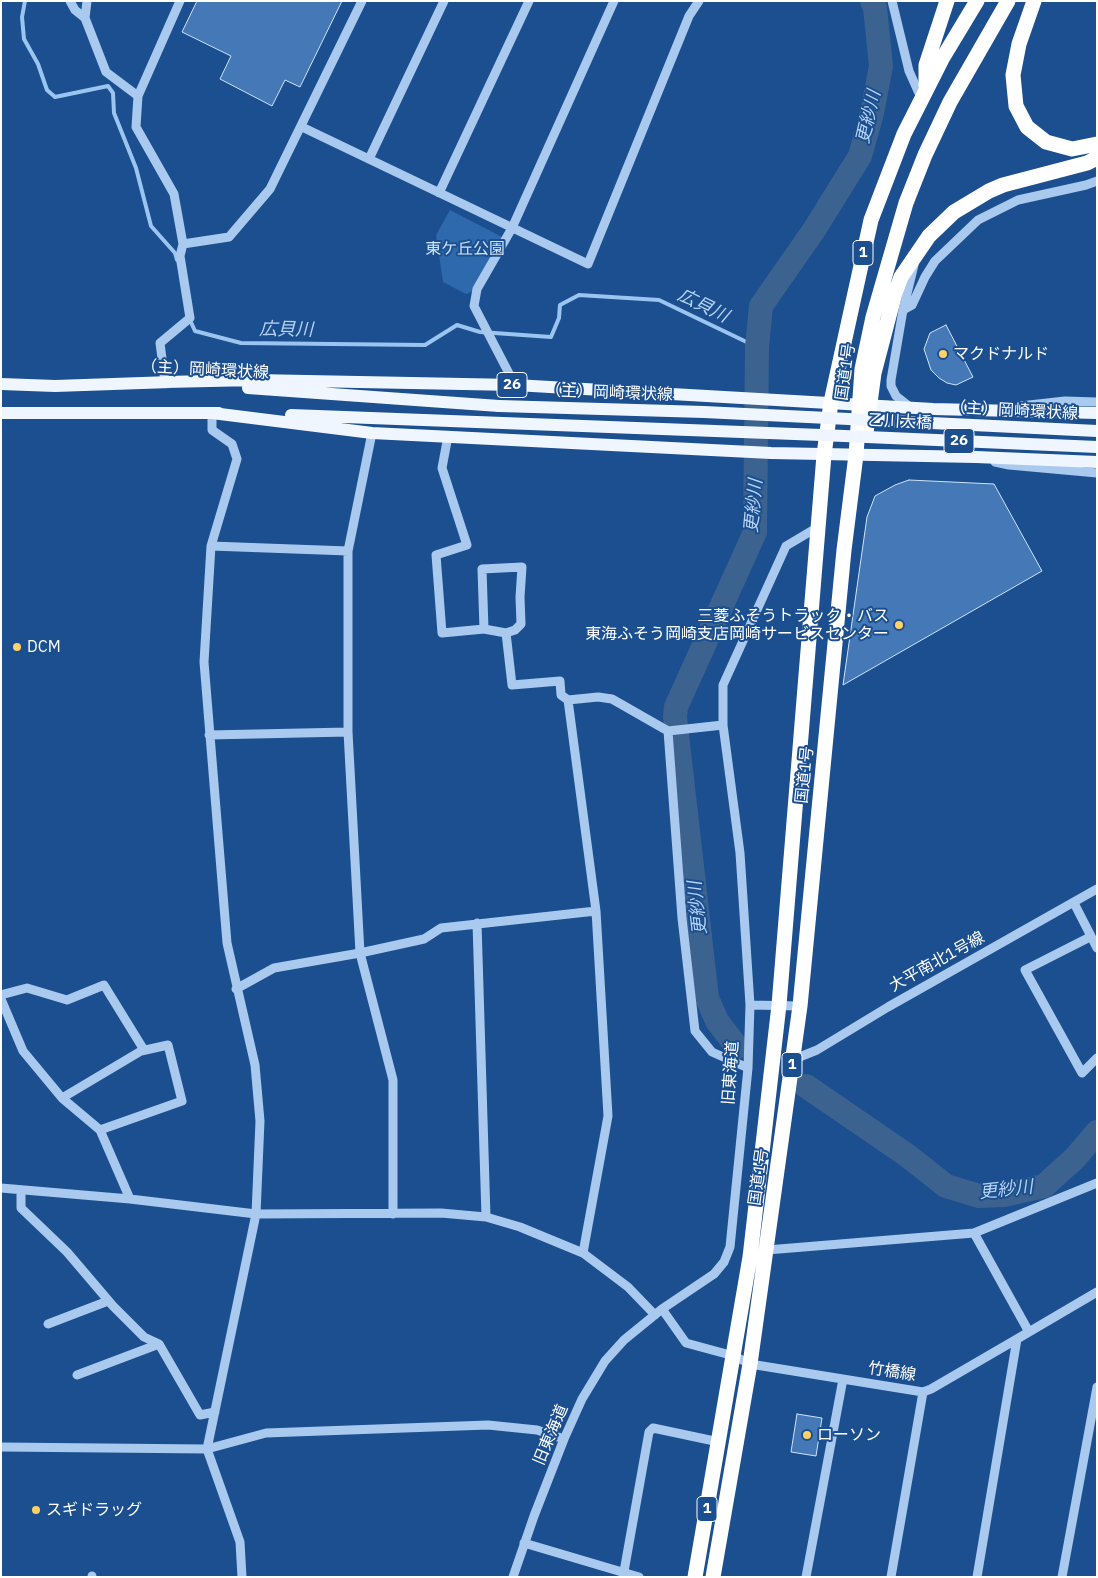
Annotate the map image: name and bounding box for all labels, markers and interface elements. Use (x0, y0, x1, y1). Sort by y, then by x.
water label: 更紗川 (852, 88, 886, 146)
park label: 東ケ丘公園 (425, 239, 505, 259)
road number: 1 (853, 240, 873, 266)
water label: 広貝川 (674, 284, 732, 328)
water label: 広貝川 (259, 319, 313, 341)
street label: 国道1号 (832, 342, 860, 402)
place label: マクドナルド (953, 344, 1049, 364)
marker: マクドナルド (937, 348, 949, 360)
street label: （主）岡崎環状線 (141, 357, 269, 383)
road number: 26 (497, 372, 527, 398)
street label: （主）岡崎環状線 (545, 381, 673, 405)
street label: （主）岡崎環状線 (950, 398, 1078, 424)
street label: 乙川大橋 (868, 411, 932, 433)
road number: 26 (944, 428, 974, 454)
water label: 更紗川 (741, 478, 767, 534)
place label: 三菱ふそうトラック・バス 東海ふそう岡崎支店岡崎サービスセンター (585, 606, 889, 644)
marker: 三菱ふそうトラック・バス 東海ふそう岡崎支店岡崎サービスセンター (893, 619, 905, 631)
place label: DCM (27, 637, 61, 657)
marker: DCM (11, 641, 23, 653)
street label: 国道1号 (792, 745, 818, 805)
water label: 更紗川 (684, 880, 712, 936)
street label: 大平南北1号線 (886, 928, 988, 996)
street label: 旧東海道 (719, 1040, 743, 1106)
road number: 1 (782, 1052, 802, 1078)
street label: 国道1号 (745, 1147, 773, 1207)
water label: 更紗川 (978, 1176, 1034, 1204)
street label: 竹橋線 (867, 1359, 917, 1385)
street label: 旧東海道 (530, 1402, 572, 1468)
place label: ローソン (817, 1425, 881, 1445)
marker: ローソン (801, 1429, 813, 1441)
road number: 1 (697, 1496, 717, 1522)
place label: スギドラッグ (46, 1500, 142, 1520)
marker: スギドラッグ (30, 1504, 42, 1516)

